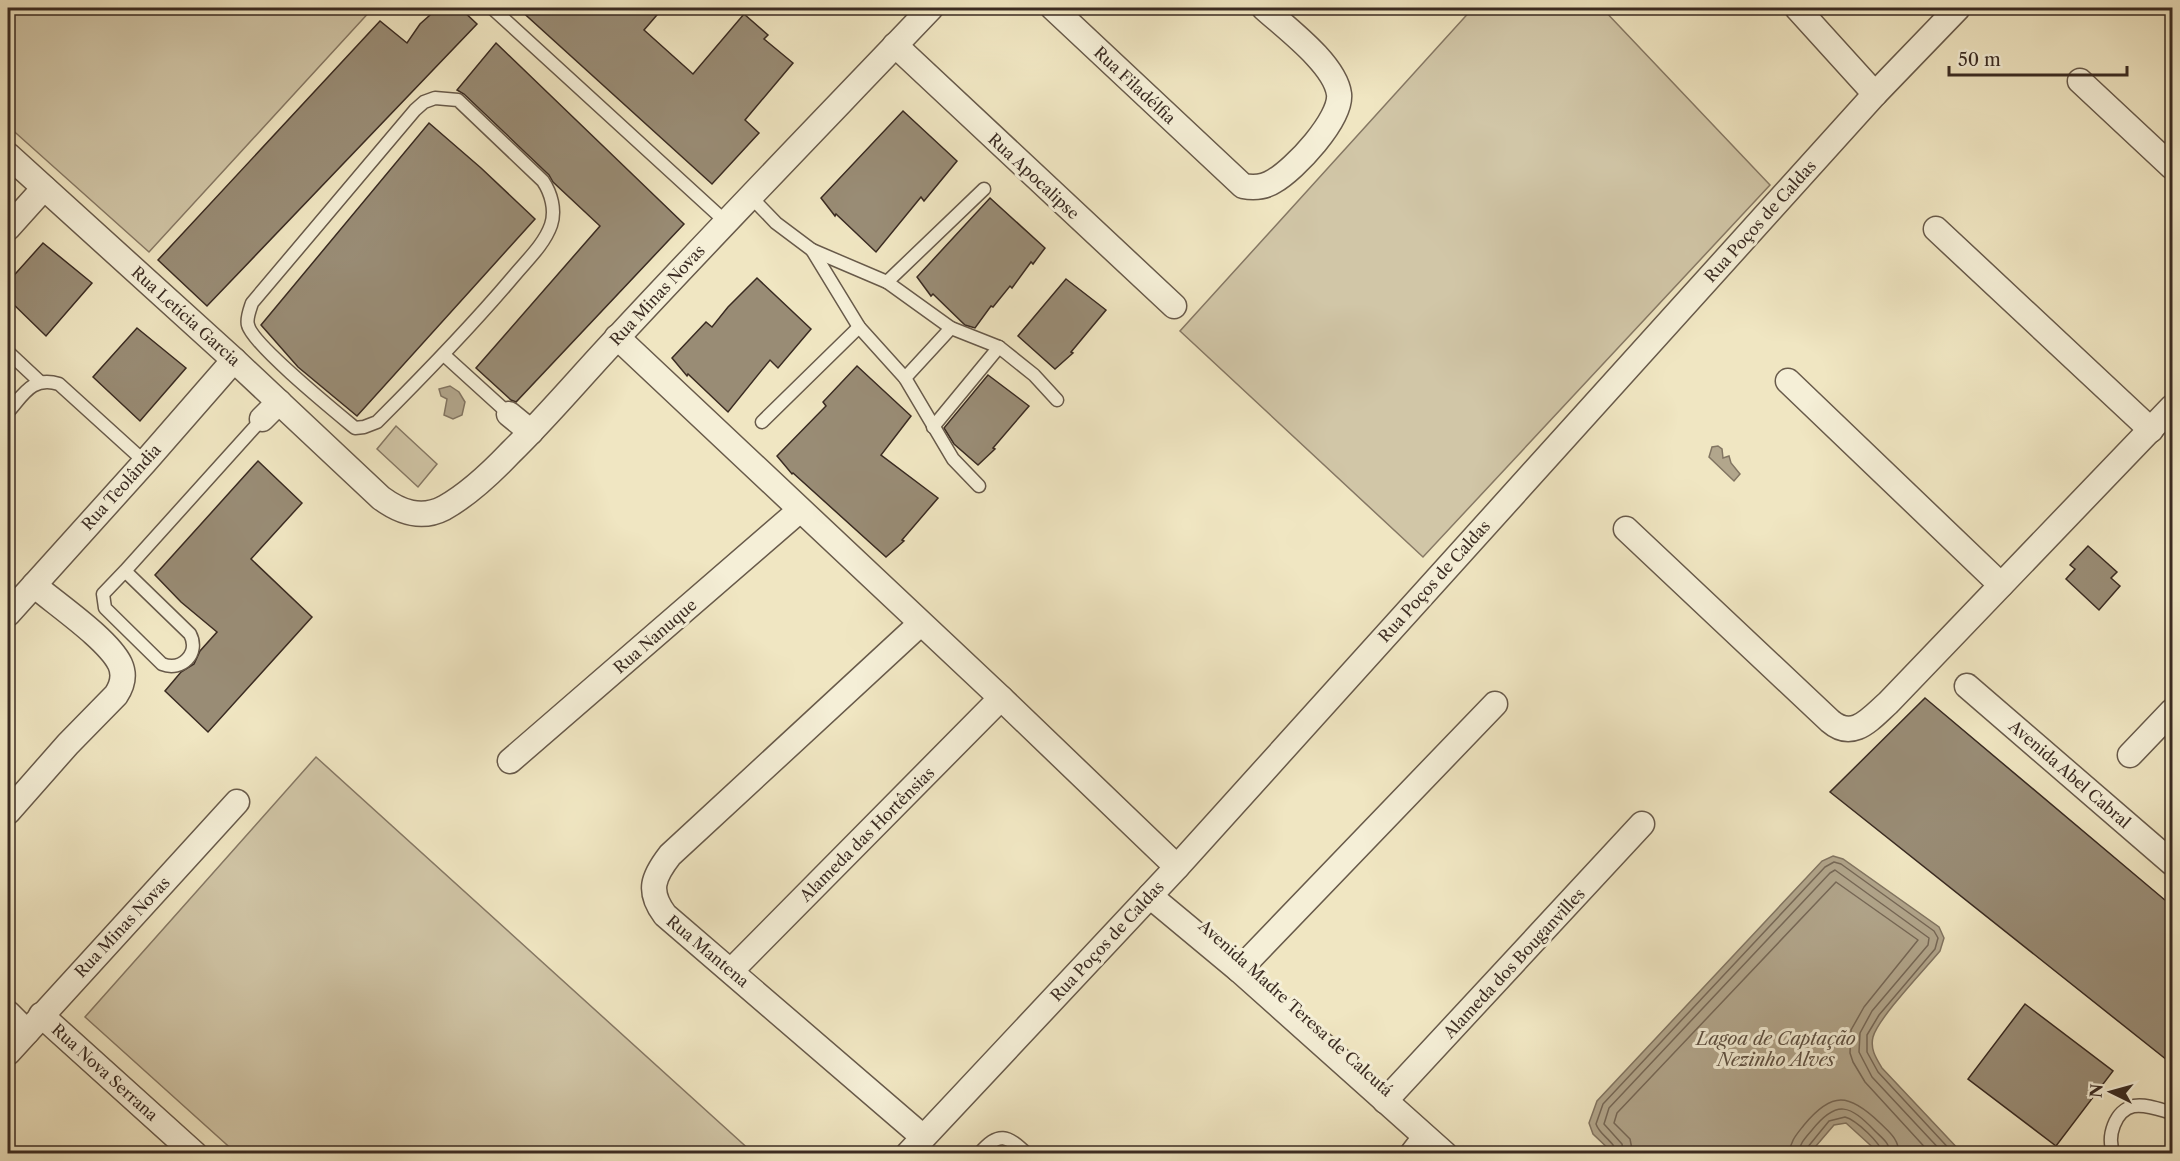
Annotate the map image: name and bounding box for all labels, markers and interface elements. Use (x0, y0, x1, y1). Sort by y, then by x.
scale bar (1949, 39, 2128, 77)
street label: Rua Filadélfia (1090, 42, 1180, 128)
text: 50 m (1958, 49, 2001, 71)
street label: Rua Apocalipse (984, 129, 1084, 223)
street label: Rua Poços de Caldas (1700, 156, 1820, 286)
street label: Rua Minas Novas (605, 240, 709, 350)
street label: Rua Letícia Garcia (128, 262, 245, 370)
street label: Rua Teolândia (77, 439, 165, 534)
street label: Rua Poços de Caldas (1374, 516, 1494, 646)
street label: Rua Nanuque (609, 594, 701, 678)
street label: Avenida Abel Cabral (2004, 715, 2135, 832)
street label: Alameda das Hortênsias (795, 762, 939, 906)
street label: Rua Minas Novas (70, 872, 174, 982)
street label: Rua Poços de Caldas (1046, 877, 1168, 1005)
street label: Alameda dos Bouganvilles (1438, 884, 1589, 1043)
street label: Rua Mantena (663, 911, 754, 992)
street label: Avenida Madre Teresa de Calcutá (1194, 915, 1397, 1101)
street label: Rua Nova Serrana (48, 1019, 163, 1125)
water label: Lagoa de Captação Nezinho Alves (1694, 1028, 1856, 1071)
north arrow (2081, 1062, 2141, 1122)
text: N (2085, 1083, 2107, 1098)

